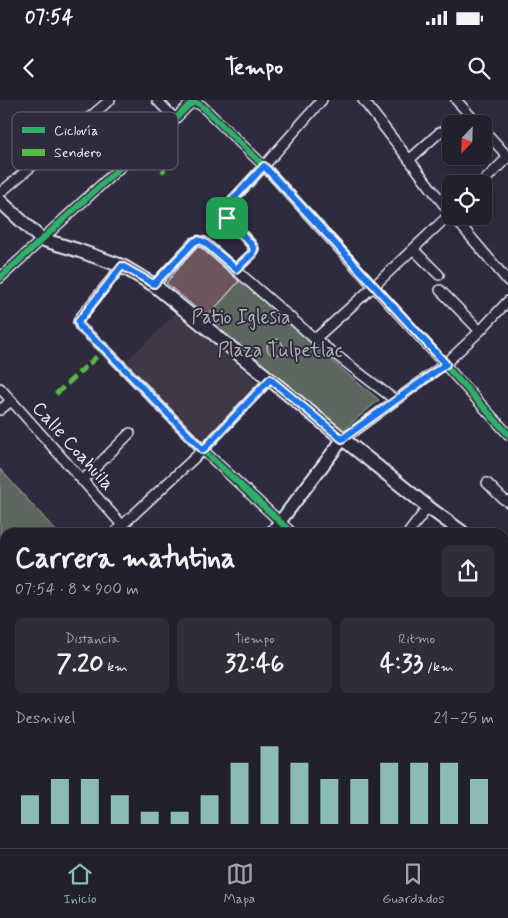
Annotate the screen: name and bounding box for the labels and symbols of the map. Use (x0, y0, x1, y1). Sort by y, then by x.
legend (12, 112, 178, 170)
north arrow (442, 115, 492, 165)
text: Ciclovía (54, 122, 98, 140)
text: Sendero (54, 144, 101, 162)
pin (206, 197, 248, 239)
park label: Patio Iglesia (191, 305, 291, 331)
park label: Plaza Tulpetlac (218, 338, 342, 363)
street label: Calle Coahuila (26, 396, 120, 496)

